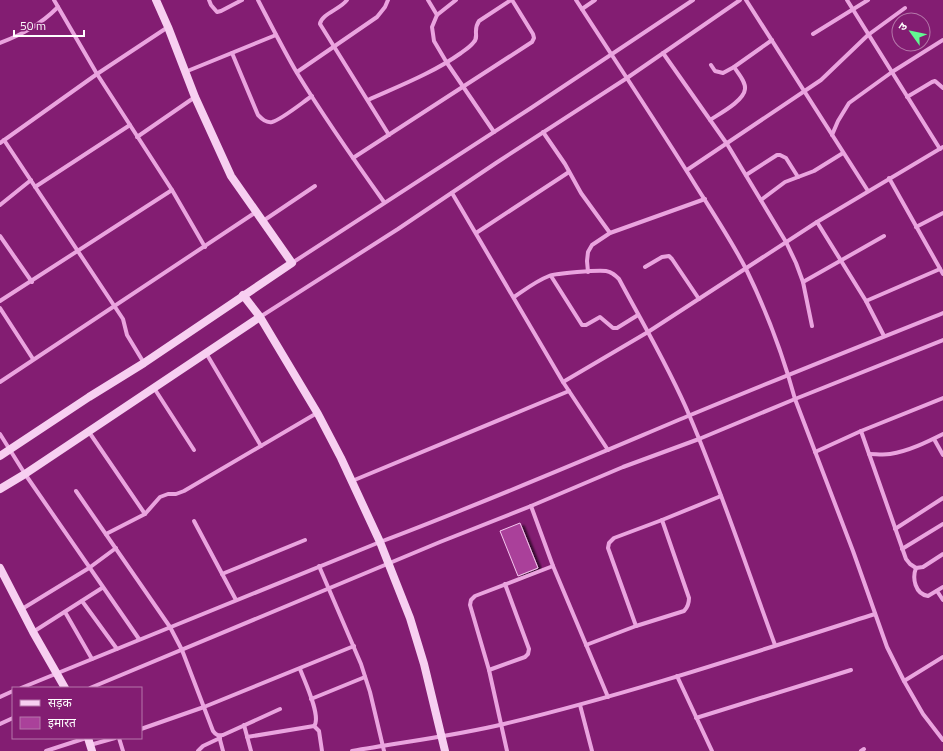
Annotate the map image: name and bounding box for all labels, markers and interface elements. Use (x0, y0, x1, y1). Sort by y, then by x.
scale bar (14, 12, 84, 38)
north arrow (891, 12, 931, 52)
text: 50 m (20, 16, 46, 35)
text: उ (894, 19, 911, 34)
legend (12, 687, 142, 739)
text: सड़क (48, 693, 73, 712)
text: इमारत (48, 713, 77, 732)

